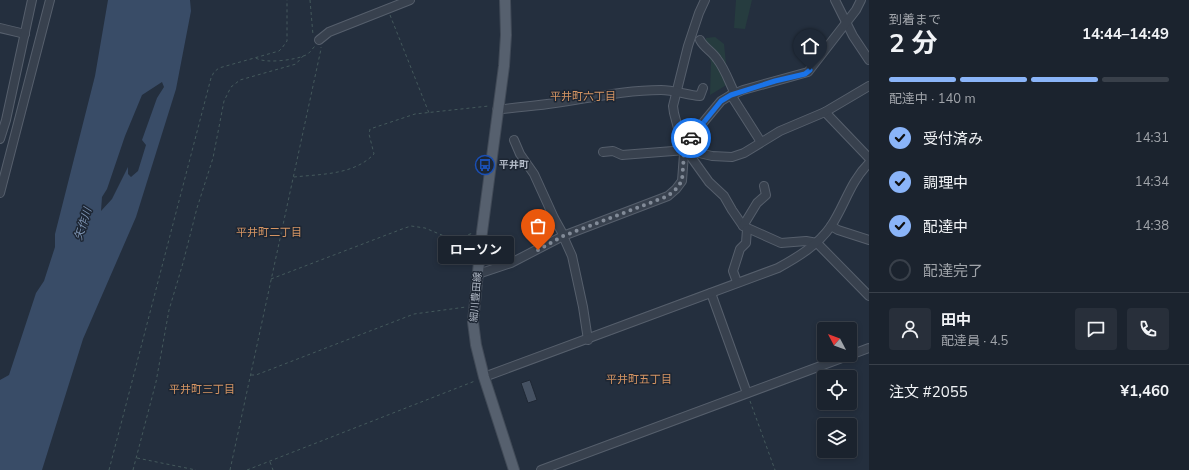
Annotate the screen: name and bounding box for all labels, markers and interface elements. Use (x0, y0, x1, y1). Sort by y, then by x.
text: 到着まで (889, 11, 941, 29)
text: 14:44–14:49 (1082, 24, 1169, 44)
text: 2 分 (889, 26, 938, 61)
pin (793, 29, 827, 70)
icon: home (799, 35, 821, 57)
district label: 平井町六丁目 (550, 89, 616, 104)
text: 配達中 · 140 m (889, 90, 976, 108)
courier (671, 118, 711, 158)
icon: car (680, 127, 702, 149)
icon: check (889, 127, 911, 149)
text: 受付済み (923, 129, 983, 149)
text: 14:31 (1135, 129, 1169, 147)
bus stop icon: 平井町 (474, 154, 496, 176)
place label: 平井町 (499, 158, 529, 172)
icon: check (889, 171, 911, 193)
text: 調理中 (923, 173, 968, 193)
text: 14:34 (1135, 173, 1169, 191)
water label: 矢作川 (71, 205, 96, 242)
pin (521, 209, 555, 250)
icon: bag (527, 215, 549, 237)
icon: check (889, 215, 911, 237)
text: 配達中 (923, 217, 968, 237)
text: 14:38 (1135, 217, 1169, 235)
district label: 平井町二丁目 (236, 225, 302, 240)
callout: ローソン (438, 236, 514, 264)
text: ローソン (450, 241, 502, 259)
text: 配達完了 (923, 261, 983, 281)
street label: 細川豊田線 (467, 271, 485, 323)
button: person (889, 308, 931, 350)
button: chat (1075, 308, 1117, 350)
button: phone (1127, 308, 1169, 350)
text: 田中 (941, 310, 971, 330)
north arrow (817, 322, 857, 362)
map controls (817, 322, 857, 458)
text: 配達員 · 4.5 (941, 332, 1008, 350)
button: locate (817, 370, 857, 410)
district label: 平井町五丁目 (606, 372, 672, 387)
text: ¥1,460 (1120, 381, 1169, 401)
district label: 平井町三丁目 (169, 382, 235, 397)
text: 注文 #2055 (889, 382, 968, 402)
button: layers (817, 418, 857, 458)

